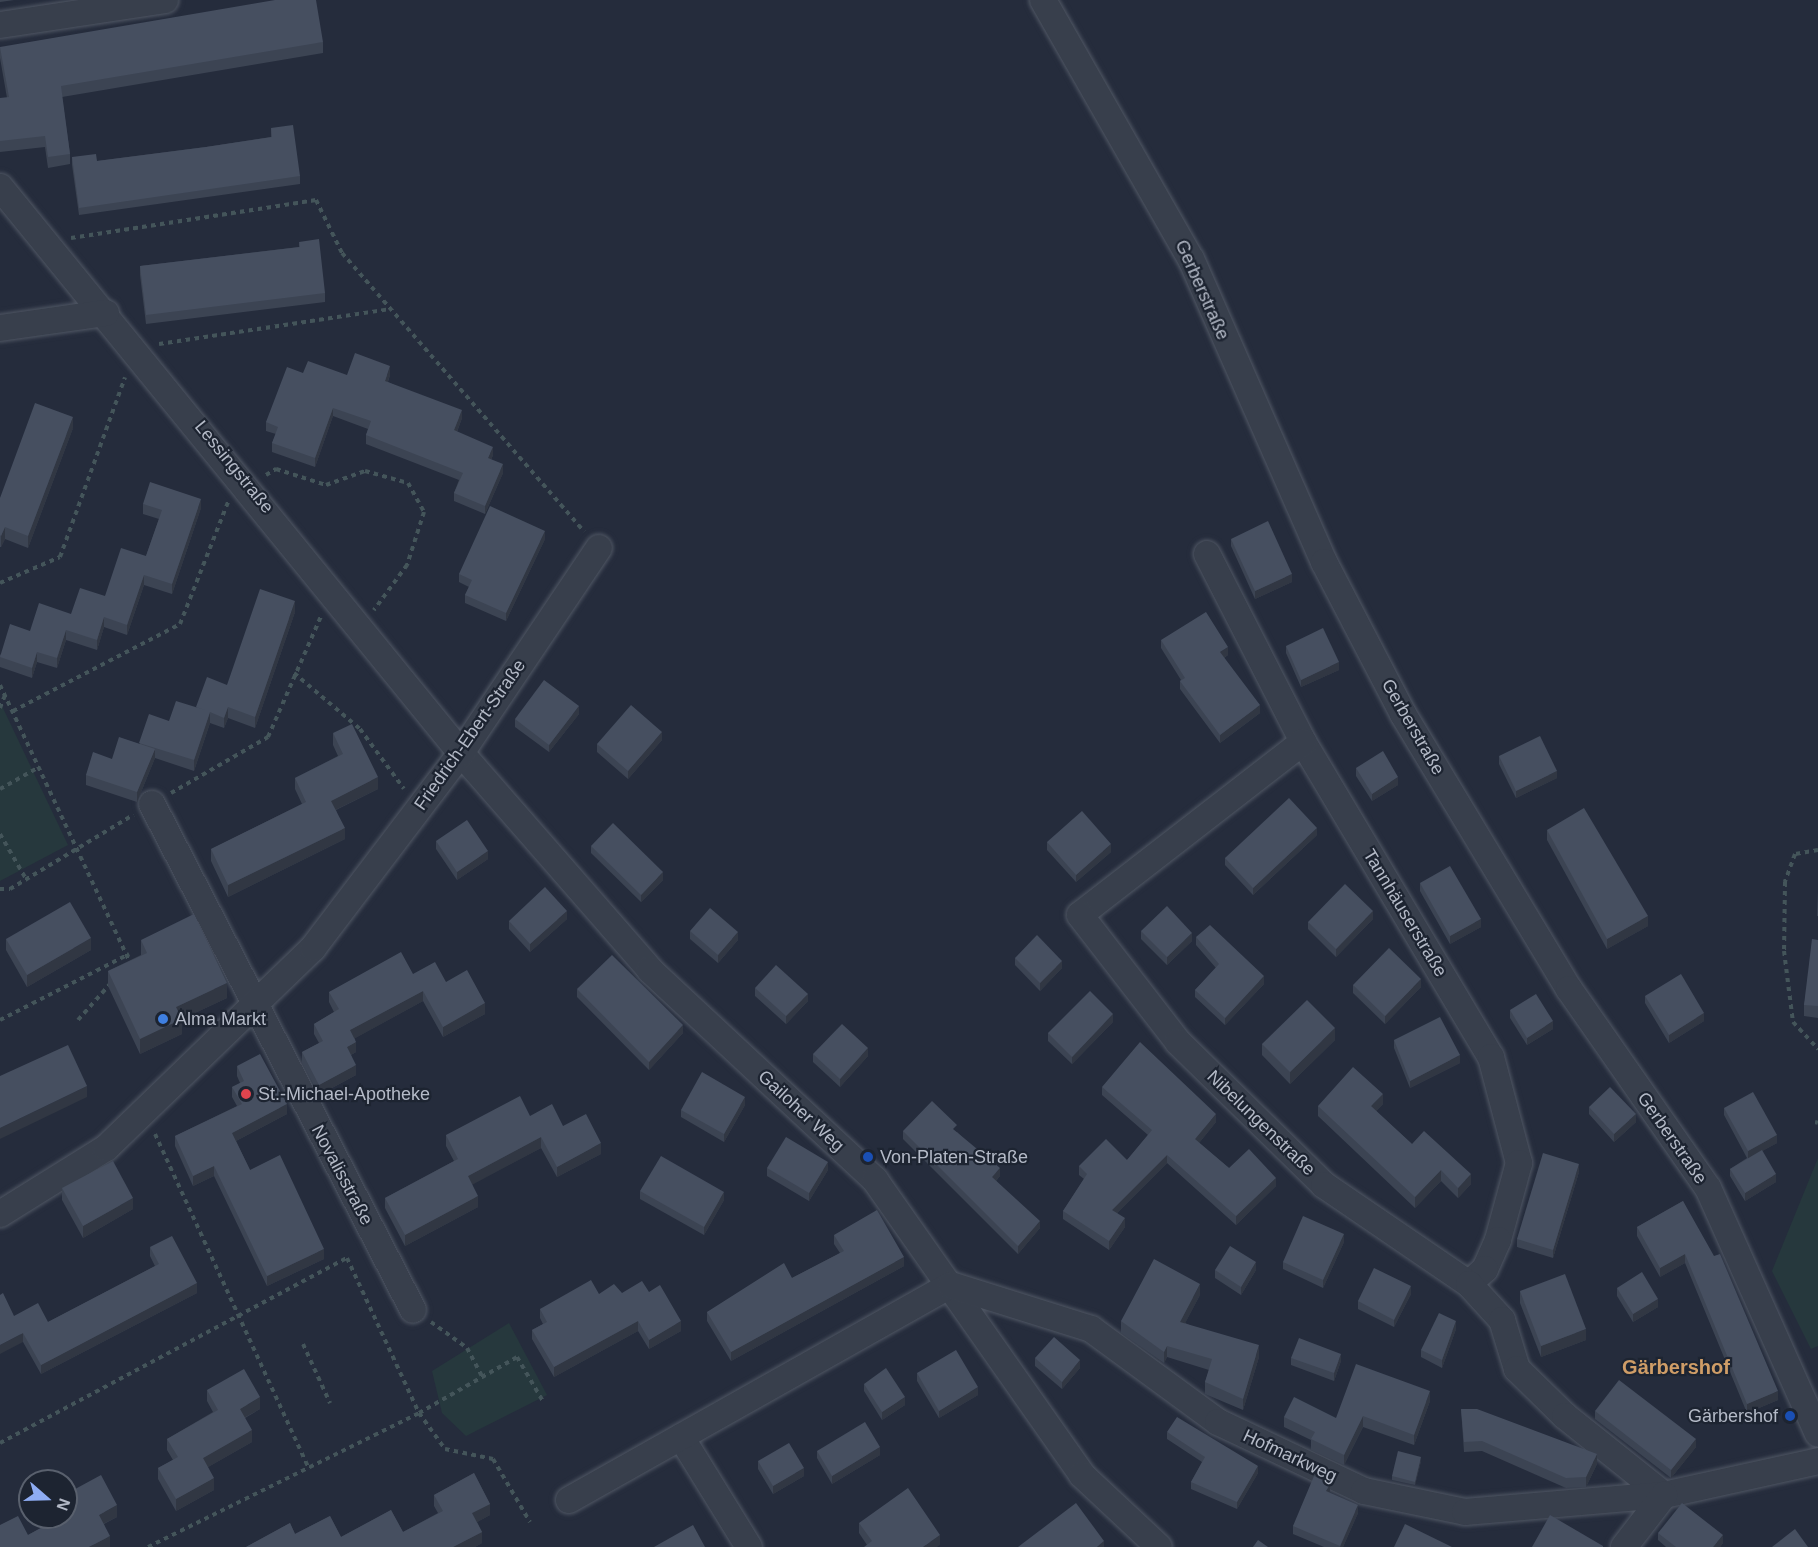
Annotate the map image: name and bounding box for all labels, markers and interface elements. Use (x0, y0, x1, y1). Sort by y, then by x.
street label: Gerberstraße (1170, 237, 1234, 343)
street label: Lessingstraße (190, 416, 278, 518)
street label: Friedrich-Ebert-Straße (410, 655, 530, 815)
street label: Gerberstraße (1377, 675, 1449, 779)
street label: Tannhäuserstraße (1358, 845, 1452, 981)
place label: Alma Markt (175, 1008, 266, 1030)
marker: Alma Markt (156, 1012, 170, 1026)
street label: Gailoher Weg (754, 1066, 848, 1156)
street label: Nibelungenstraße (1202, 1066, 1320, 1180)
place label: St.-Michael-Apotheke (258, 1083, 430, 1105)
marker: St.-Michael-Apotheke (239, 1087, 253, 1101)
street label: Gerberstraße (1632, 1088, 1712, 1188)
street label: Novalisstraße (307, 1121, 377, 1229)
place label: Von-Platen-Straße (880, 1146, 1028, 1168)
marker: Von-Platen-Straße (861, 1150, 875, 1164)
district label: Gärbershof (1622, 1355, 1730, 1379)
place label: Gärbershof (1688, 1405, 1778, 1427)
marker: Gärbershof (1783, 1409, 1797, 1423)
street label: Hofmarkweg (1240, 1425, 1340, 1487)
north arrow (18, 1469, 78, 1529)
text: N (54, 1496, 73, 1513)

